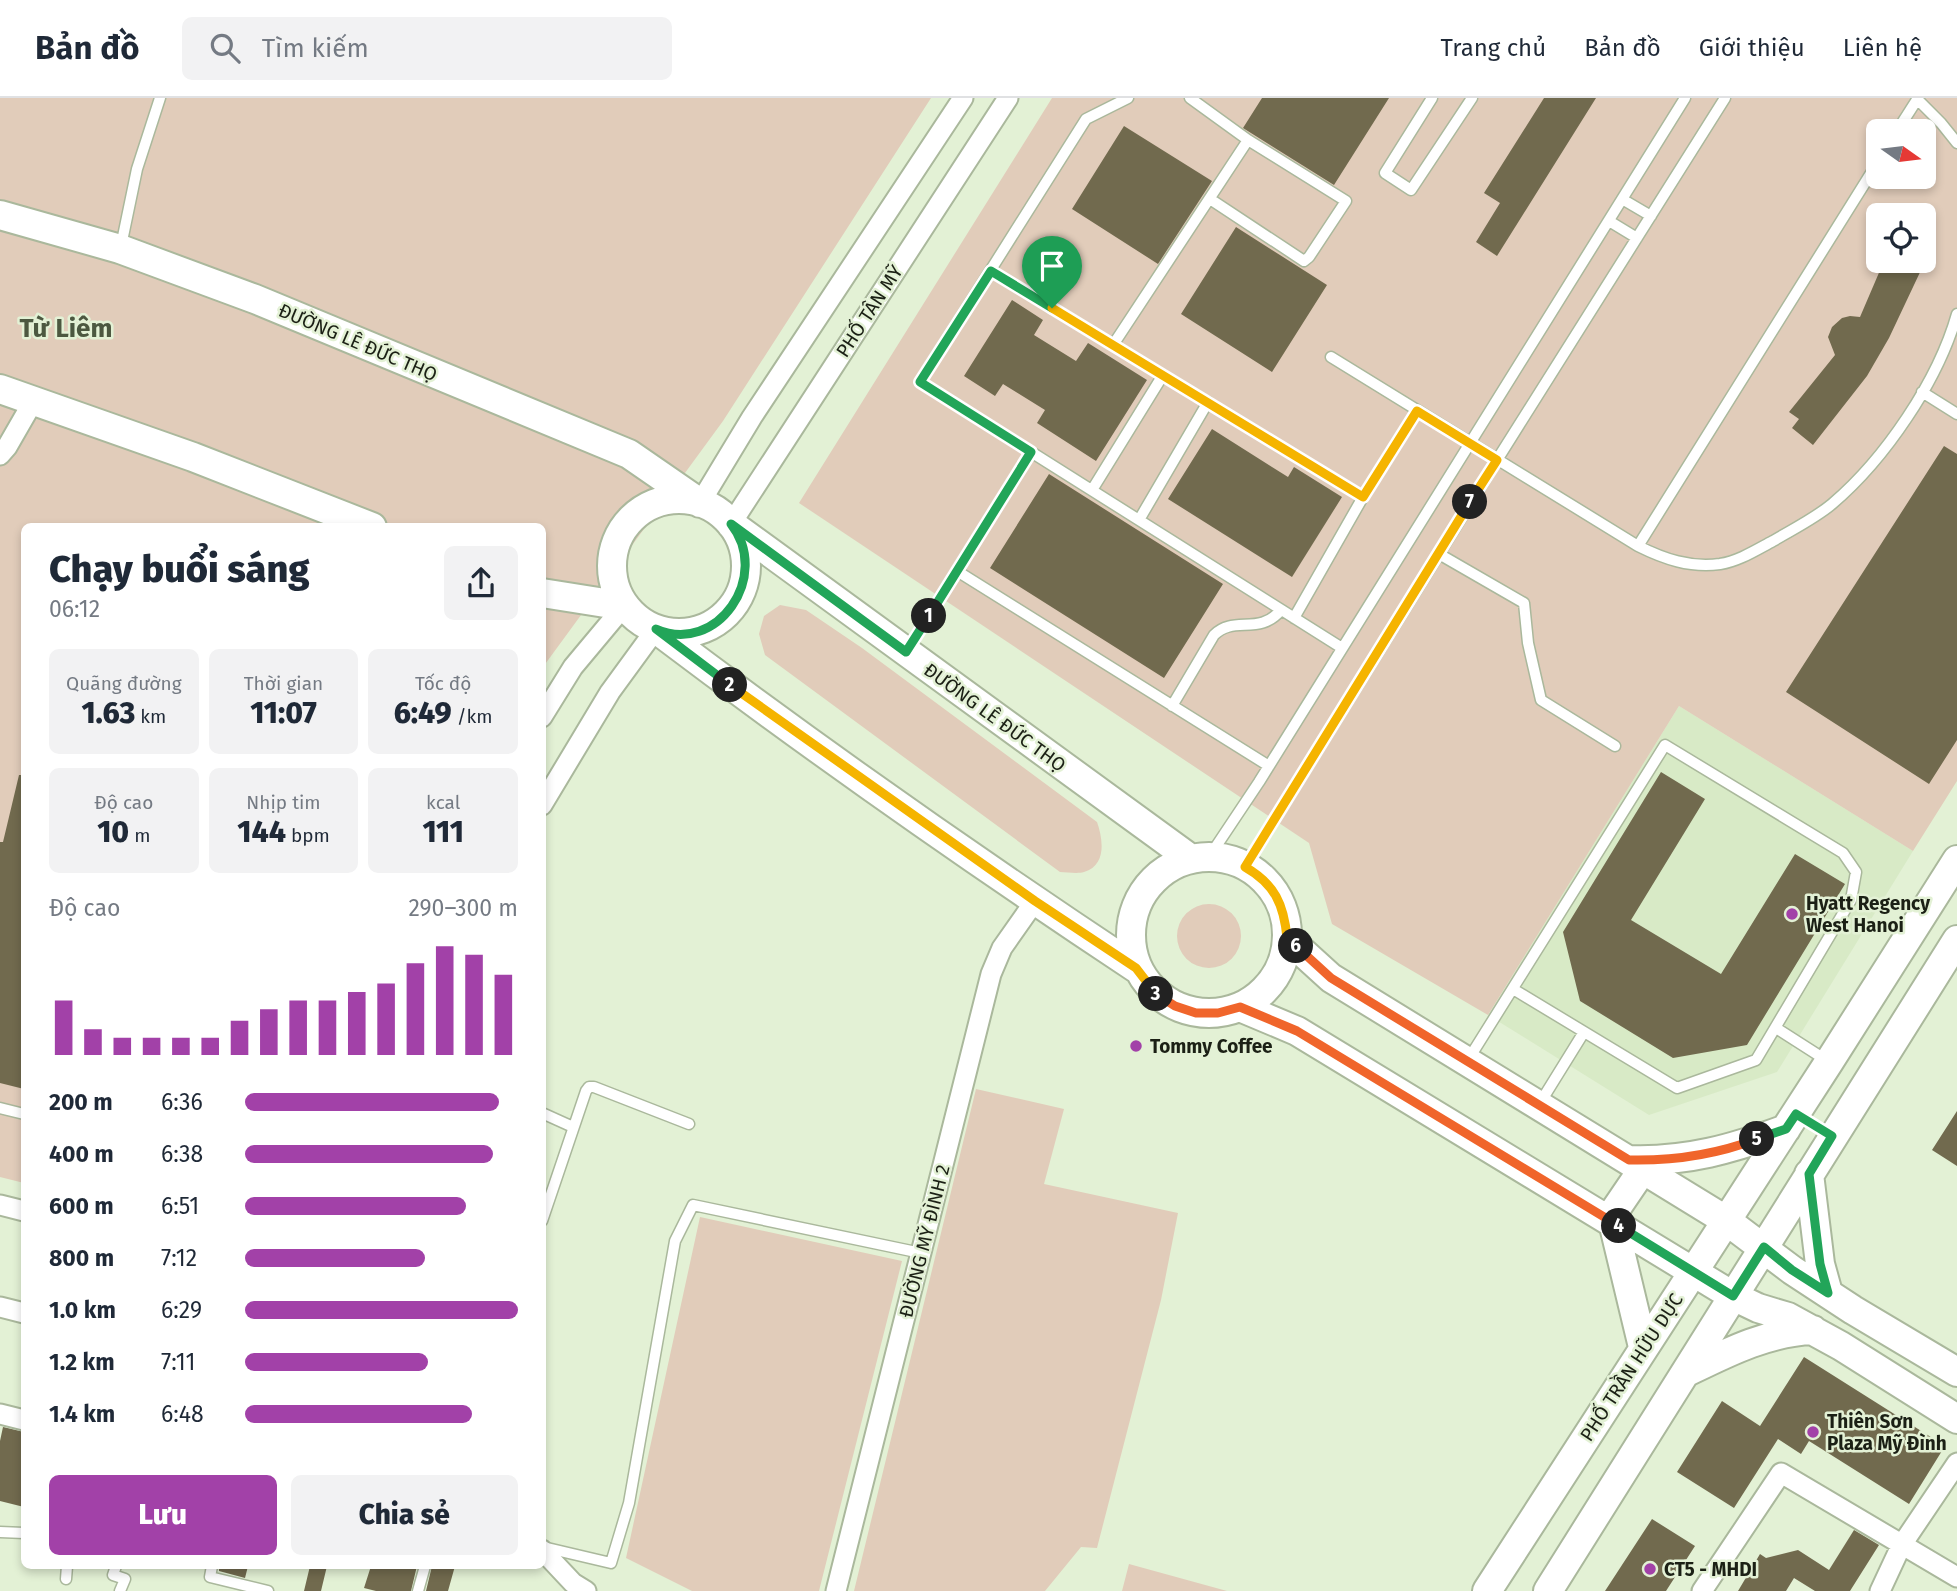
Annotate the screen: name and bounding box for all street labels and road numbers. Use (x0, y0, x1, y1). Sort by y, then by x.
street label: PHỐ TÂN MỸ (830, 259, 908, 362)
street label: ĐƯỜNG LÊ ĐỨC THỌ (275, 299, 441, 386)
street label: ĐƯỜNG LÊ ĐỨC THỌ (919, 658, 1070, 777)
street label: ĐƯỜNG MỸ ĐÌNH 2 (894, 1162, 955, 1320)
street label: PHỐ TRẦN HỮU DỰC (1573, 1288, 1688, 1445)

